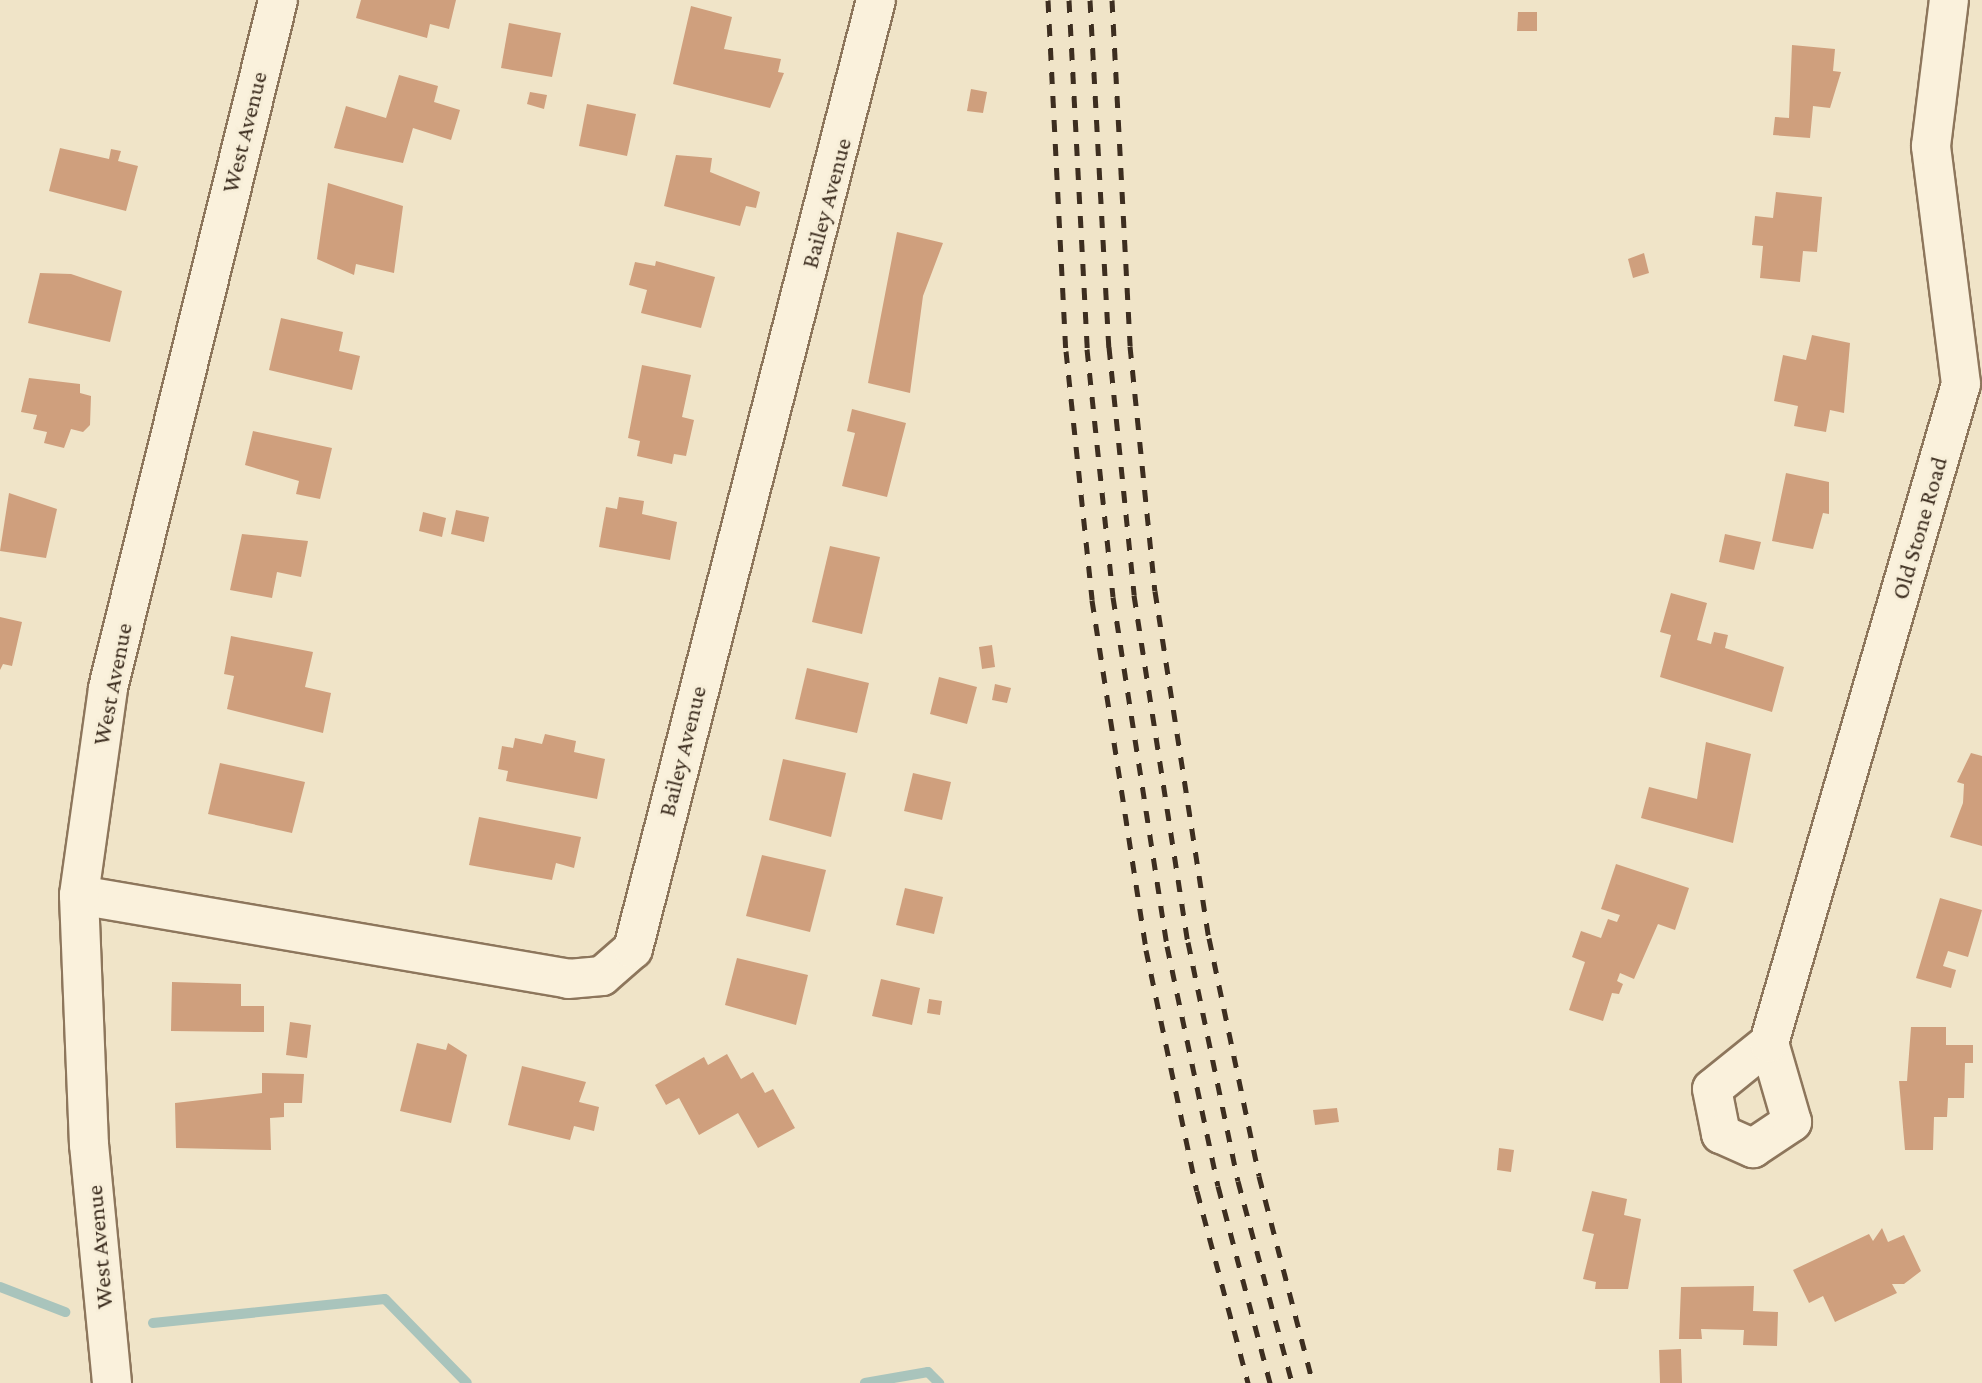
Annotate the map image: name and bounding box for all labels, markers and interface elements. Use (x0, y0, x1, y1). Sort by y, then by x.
street label: West Avenue (215, 68, 273, 196)
street label: Bailey Avenue (795, 135, 857, 271)
street label: Old Stone Road (1885, 453, 1953, 603)
street label: West Avenue (86, 620, 138, 748)
street label: Bailey Avenue (652, 683, 712, 819)
street label: West Avenue (79, 1184, 119, 1310)

